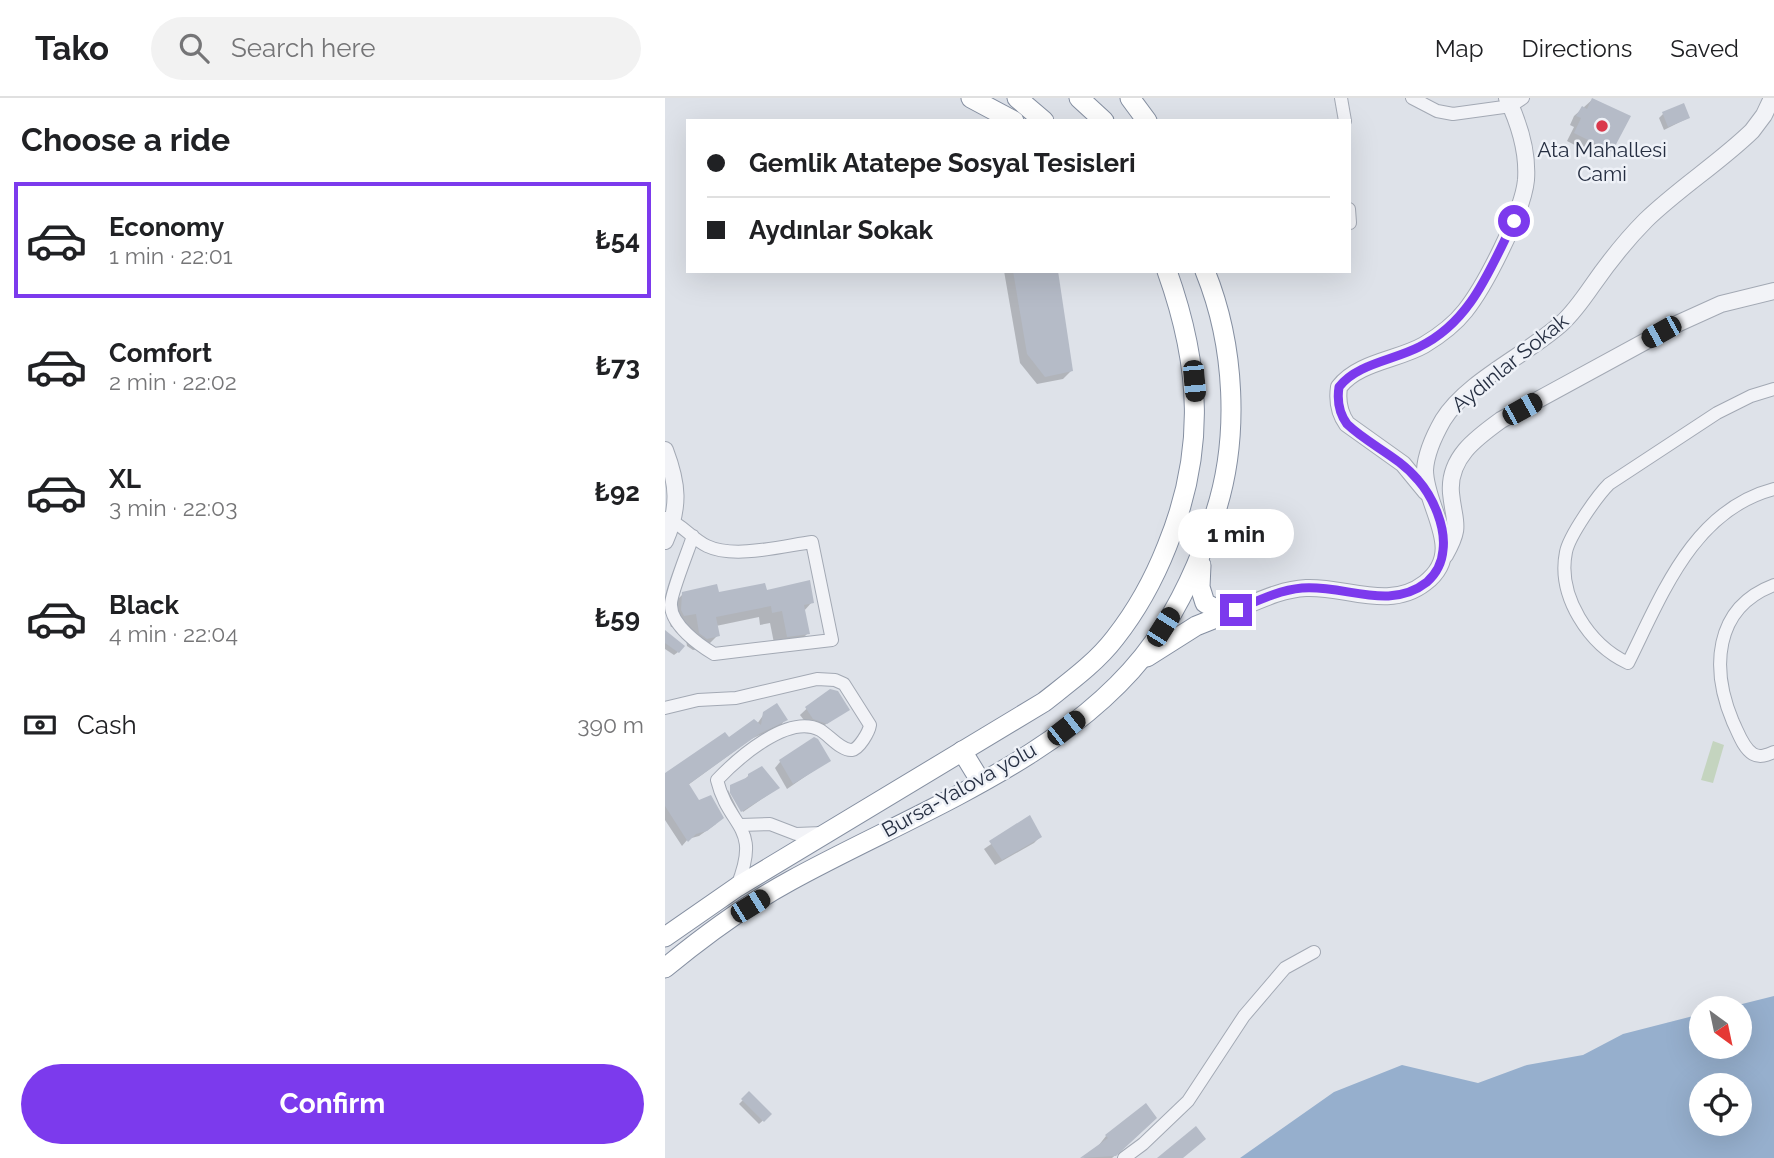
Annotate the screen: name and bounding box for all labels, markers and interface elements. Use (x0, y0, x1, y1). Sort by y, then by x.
search box (151, 17, 641, 80)
text: Tako (35, 29, 109, 68)
icon: search (175, 29, 213, 67)
text: Search here (231, 33, 375, 63)
text: Map (1435, 34, 1484, 63)
text: Directions (1522, 34, 1632, 63)
text: Saved (1670, 34, 1739, 63)
marker: Ata Mahallesi Cami (1594, 118, 1610, 134)
text: Choose a ride (21, 121, 230, 158)
place label: Ata Mahallesi Cami (1537, 137, 1667, 186)
text: Gemlik Atatepe Sosyal Tesisleri (749, 148, 1136, 178)
route start (1498, 205, 1530, 237)
icon: car (25, 209, 88, 272)
text: Economy (109, 212, 224, 242)
text: Aydınlar Sokak (749, 215, 933, 245)
text: ₺54 (595, 225, 640, 255)
text: 1 min · 22:01 (109, 242, 233, 269)
street label: Aydınlar Sokak (1446, 308, 1573, 417)
car (1638, 313, 1685, 351)
icon: car (25, 335, 88, 398)
text: Comfort (109, 338, 212, 368)
text: ₺73 (595, 351, 640, 381)
car (1182, 359, 1207, 403)
text: 2 min · 22:02 (109, 368, 237, 395)
car (1499, 390, 1546, 428)
icon: car (25, 461, 88, 524)
text: XL (109, 464, 141, 494)
text: ₺92 (595, 477, 640, 507)
text: 3 min · 22:03 (109, 494, 237, 521)
callout: 1 min (1178, 508, 1294, 558)
text: 1 min (1207, 520, 1265, 547)
icon: car (25, 587, 88, 650)
text: Black (109, 590, 179, 620)
route end (1220, 594, 1252, 626)
text: ₺59 (595, 603, 640, 633)
car (1143, 604, 1184, 650)
text: 4 min · 22:04 (109, 620, 238, 647)
icon: cash (21, 706, 59, 744)
car (1043, 707, 1090, 749)
text: Cash (77, 710, 137, 740)
text: 390 m (577, 711, 644, 738)
street label: Bursa-Yalova yolu (877, 737, 1040, 842)
car (727, 886, 774, 926)
north arrow (1689, 996, 1752, 1059)
map controls (1689, 996, 1752, 1136)
button: Confirm (21, 1064, 644, 1144)
button: locate (1689, 1073, 1752, 1136)

